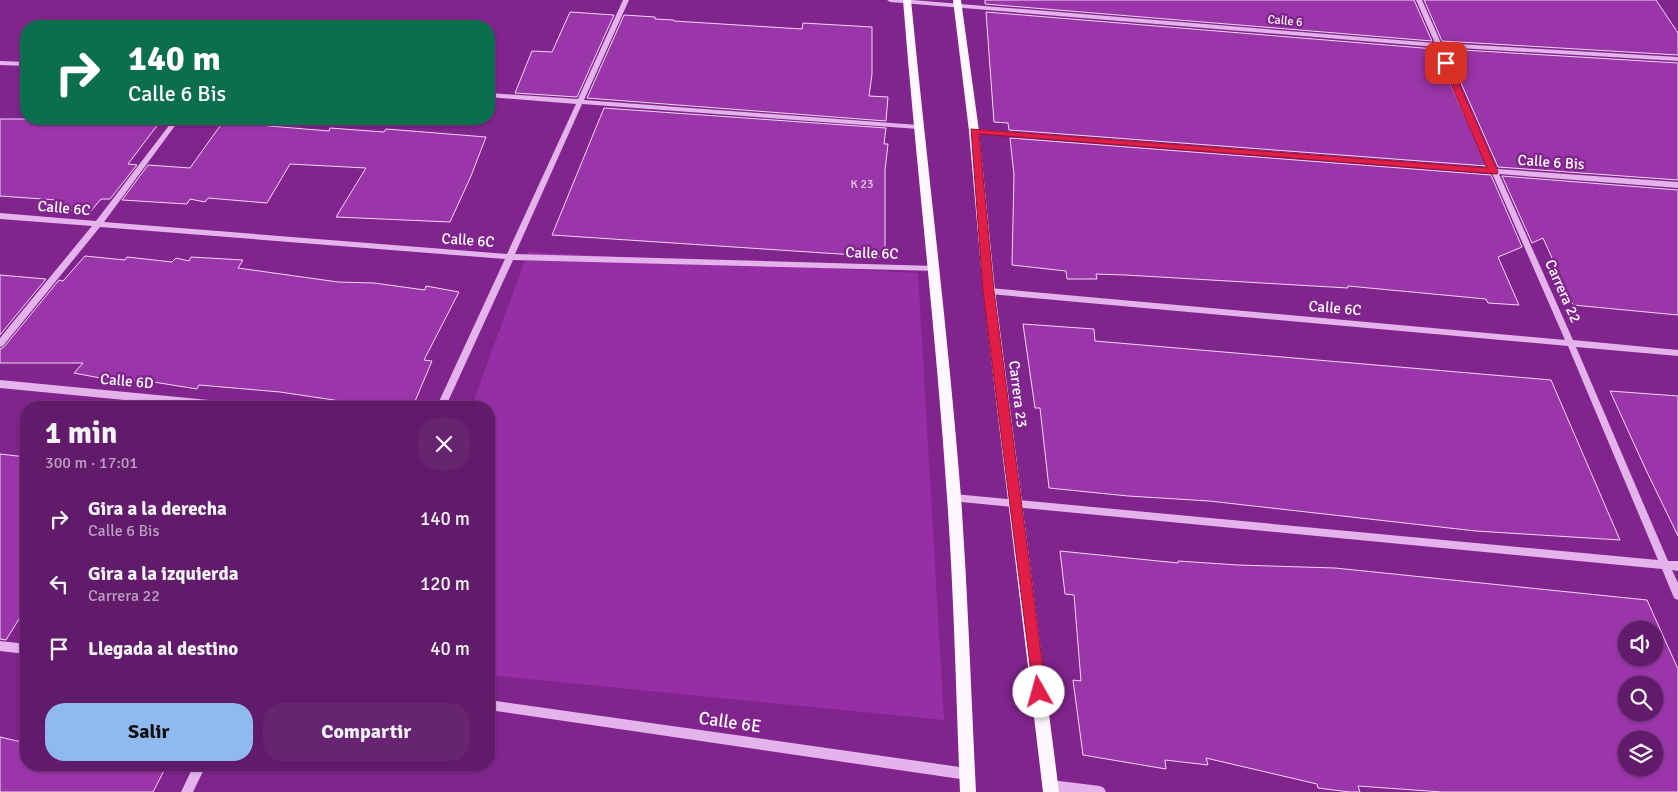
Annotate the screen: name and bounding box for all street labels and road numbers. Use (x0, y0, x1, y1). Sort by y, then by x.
street label: Calle 6 (1267, 12, 1303, 30)
street label: Calle 6 Bis (1517, 151, 1585, 173)
street label: Calle 6C (37, 197, 91, 219)
street label: Calle 6C (441, 229, 495, 251)
street label: Calle 6C (845, 243, 899, 263)
street label: Carrera 22 (1541, 257, 1585, 325)
street label: Calle 6C (1308, 297, 1362, 319)
street label: Carrera 23 (1005, 359, 1031, 429)
street label: Calle 6D (99, 370, 155, 392)
street label: Calle 6E (697, 707, 763, 737)

